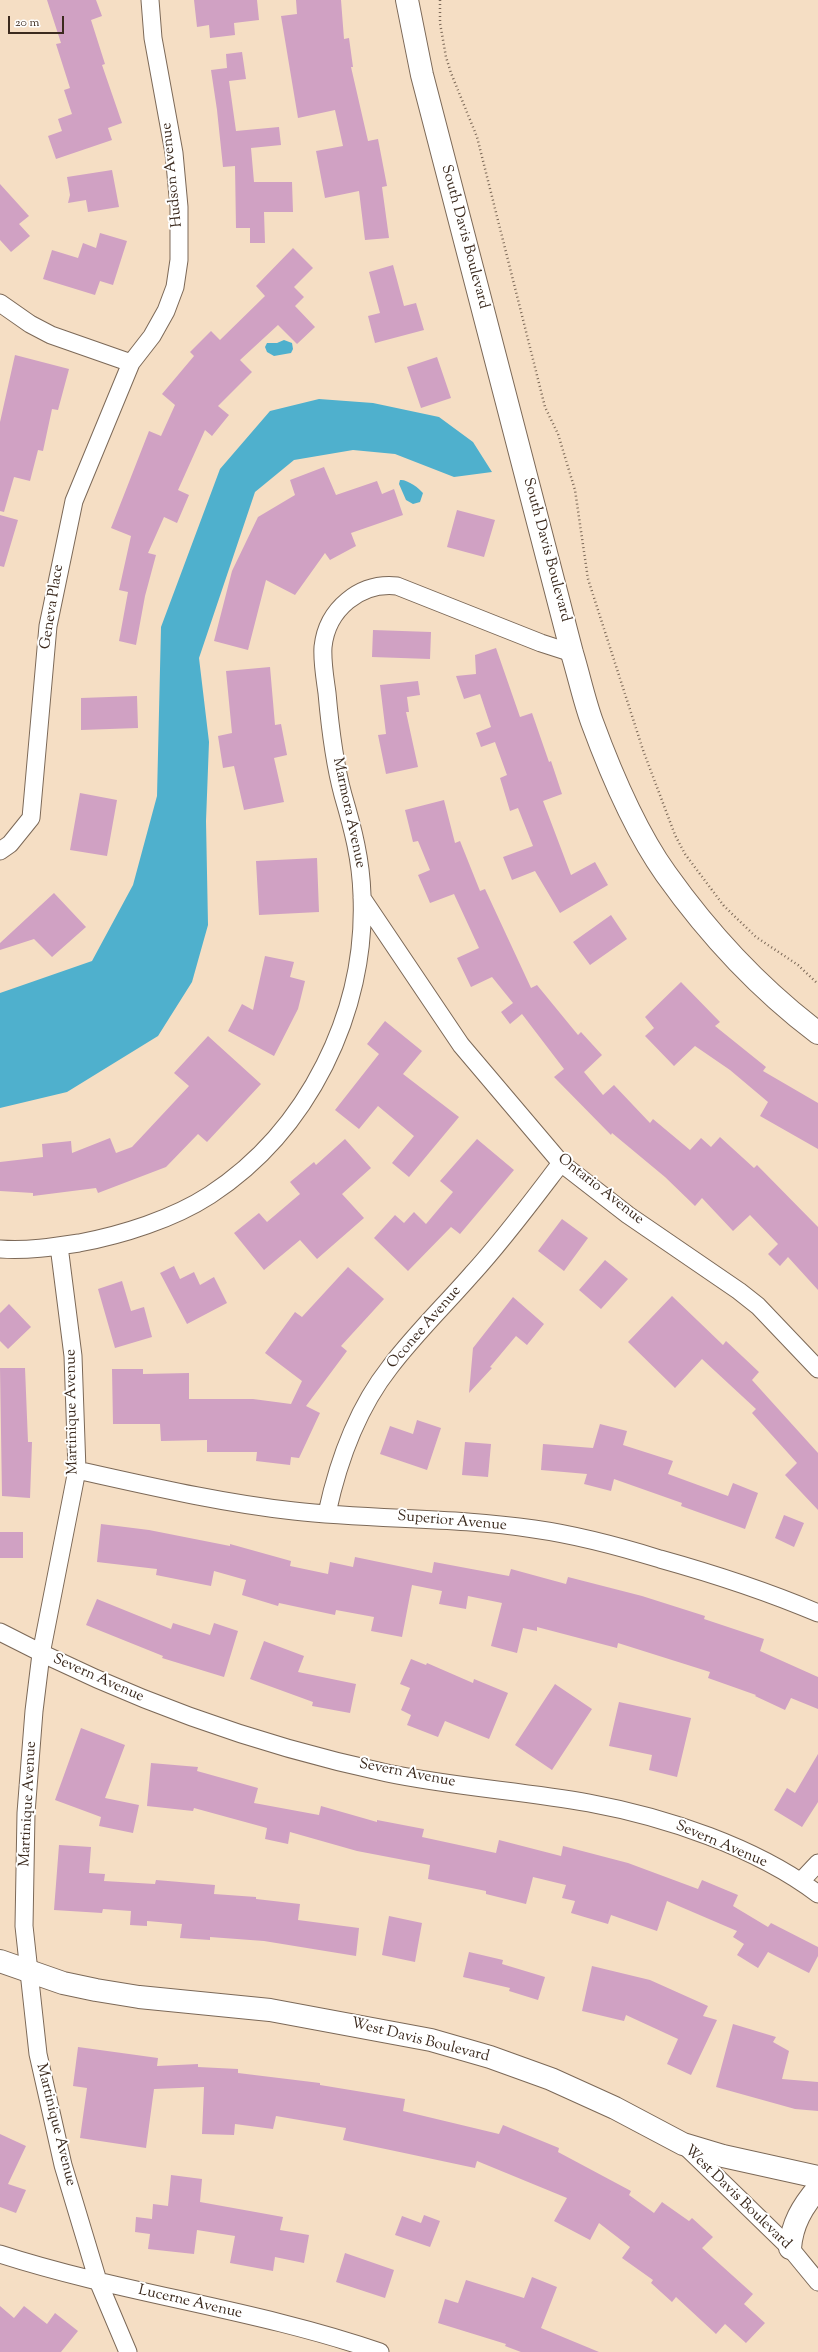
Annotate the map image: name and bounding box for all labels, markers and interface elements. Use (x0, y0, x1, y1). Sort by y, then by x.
scale bar (10, 8, 66, 34)
text: 20 m (15, 14, 39, 32)
street label: Hudson Avenue (159, 122, 187, 228)
street label: South Davis Boulevard (436, 163, 492, 311)
street label: South Davis Boulevard (518, 476, 574, 624)
street label: Geneva Place (37, 563, 69, 651)
street label: Marmora Avenue (328, 756, 368, 870)
street label: Ontario Avenue (553, 1151, 647, 1229)
street label: Oconee Avenue (384, 1283, 466, 1373)
street label: Martinique Avenue (63, 1349, 83, 1475)
street label: Superior Avenue (397, 1508, 507, 1536)
street label: Severn Avenue (50, 1651, 146, 1707)
street label: Martinique Avenue (17, 1741, 41, 1867)
street label: Severn Avenue (357, 1756, 457, 1792)
street label: Severn Avenue (672, 1818, 770, 1872)
street label: West Davis Boulevard (349, 2015, 491, 2067)
street label: Martinique Avenue (31, 2062, 79, 2188)
street label: West Davis Boulevard (680, 2142, 794, 2254)
street label: Lucerne Avenue (136, 2282, 244, 2324)

